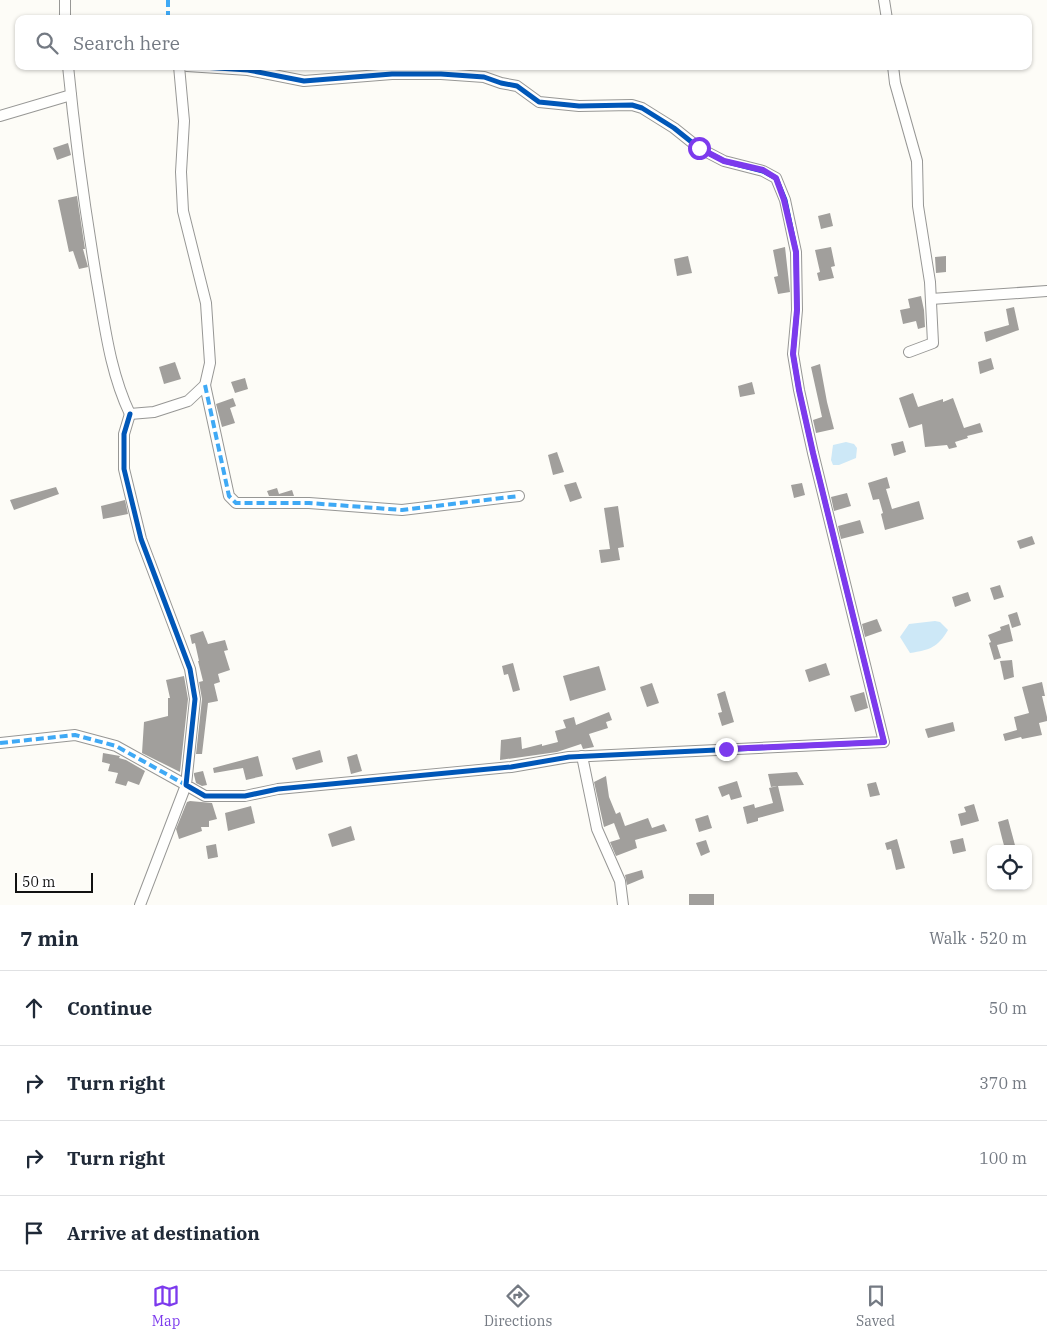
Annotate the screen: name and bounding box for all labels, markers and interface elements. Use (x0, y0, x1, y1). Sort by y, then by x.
search box (15, 15, 1032, 70)
icon: search (33, 29, 61, 57)
text: Search here (73, 31, 180, 55)
route start (688, 137, 711, 160)
route end (715, 738, 738, 761)
map controls (987, 845, 1032, 890)
button: locate (987, 845, 1032, 890)
scale bar (15, 870, 92, 893)
text: 50 m (22, 873, 55, 891)
text: 7 min (20, 924, 79, 952)
text: Walk · 520 m (929, 928, 1027, 948)
icon: ahead (20, 994, 48, 1022)
text: Continue (67, 996, 152, 1020)
text: 50 m (989, 998, 1027, 1018)
icon: right (20, 1069, 48, 1097)
text: Turn right (67, 1071, 165, 1095)
text: 370 m (979, 1073, 1027, 1093)
icon: right (20, 1144, 48, 1172)
text: Turn right (67, 1146, 165, 1170)
text: 100 m (979, 1148, 1027, 1168)
icon: arrive (20, 1219, 48, 1247)
text: Arrive at destination (67, 1221, 260, 1245)
tab: Map (152, 1282, 180, 1330)
tab: Directions (484, 1282, 552, 1330)
tab: Saved (856, 1282, 895, 1330)

